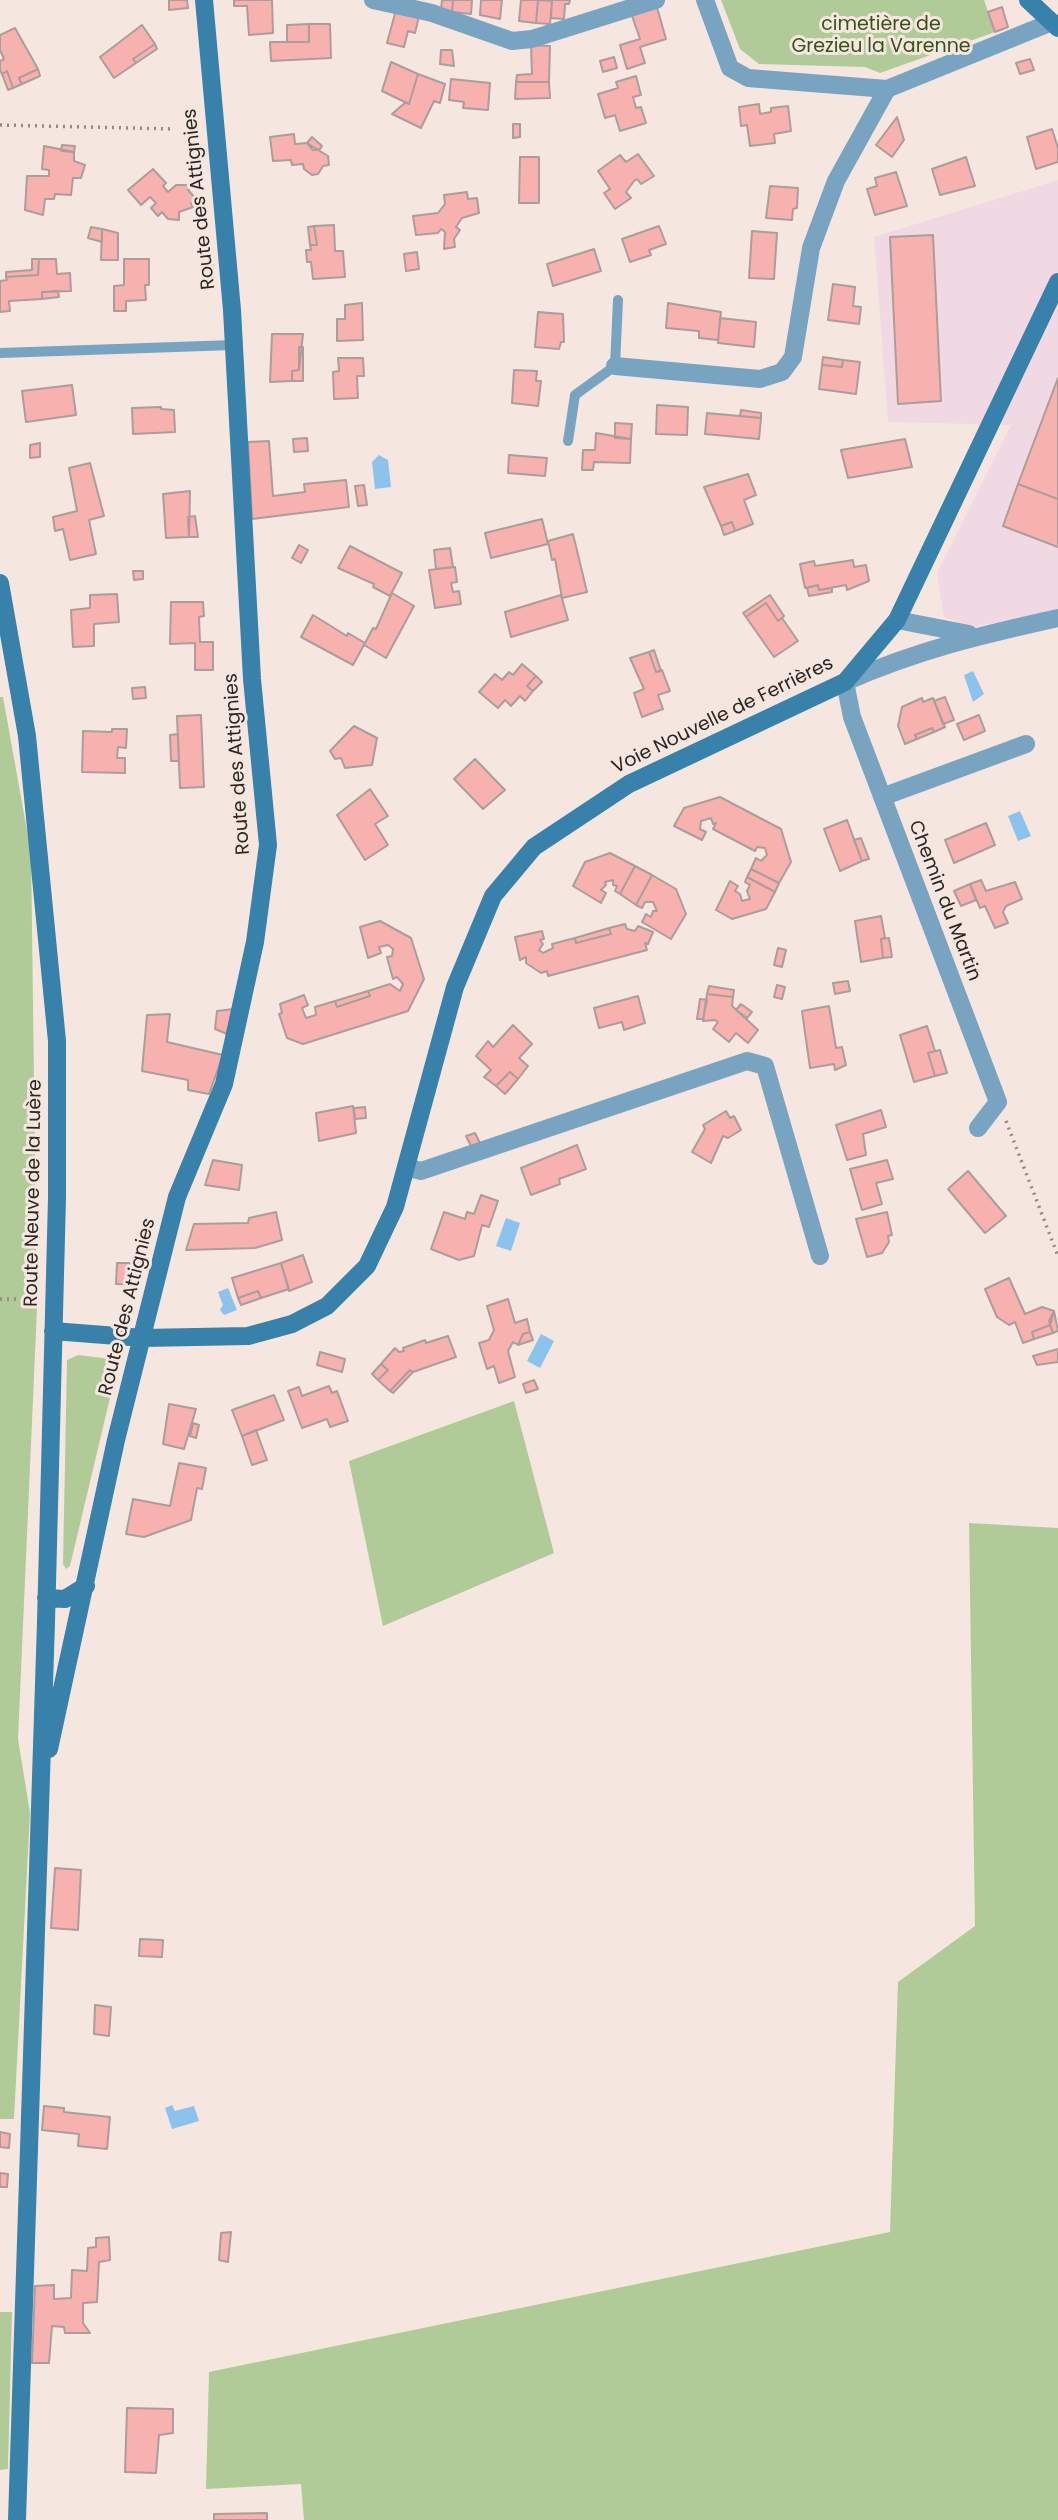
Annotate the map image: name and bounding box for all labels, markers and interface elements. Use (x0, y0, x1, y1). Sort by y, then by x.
park label: cimetière de Grezieu la Varenne (791, 14, 971, 58)
street label: Route des Attignies (179, 107, 221, 291)
street label: Voie Nouvelle de Ferrières (609, 652, 837, 780)
street label: Route des Attignies (220, 672, 256, 856)
street label: Chemin du Martin (903, 817, 985, 985)
street label: Route Neuve de la Luère (21, 1079, 47, 1307)
street label: Route des Attignies (95, 1216, 161, 1398)

